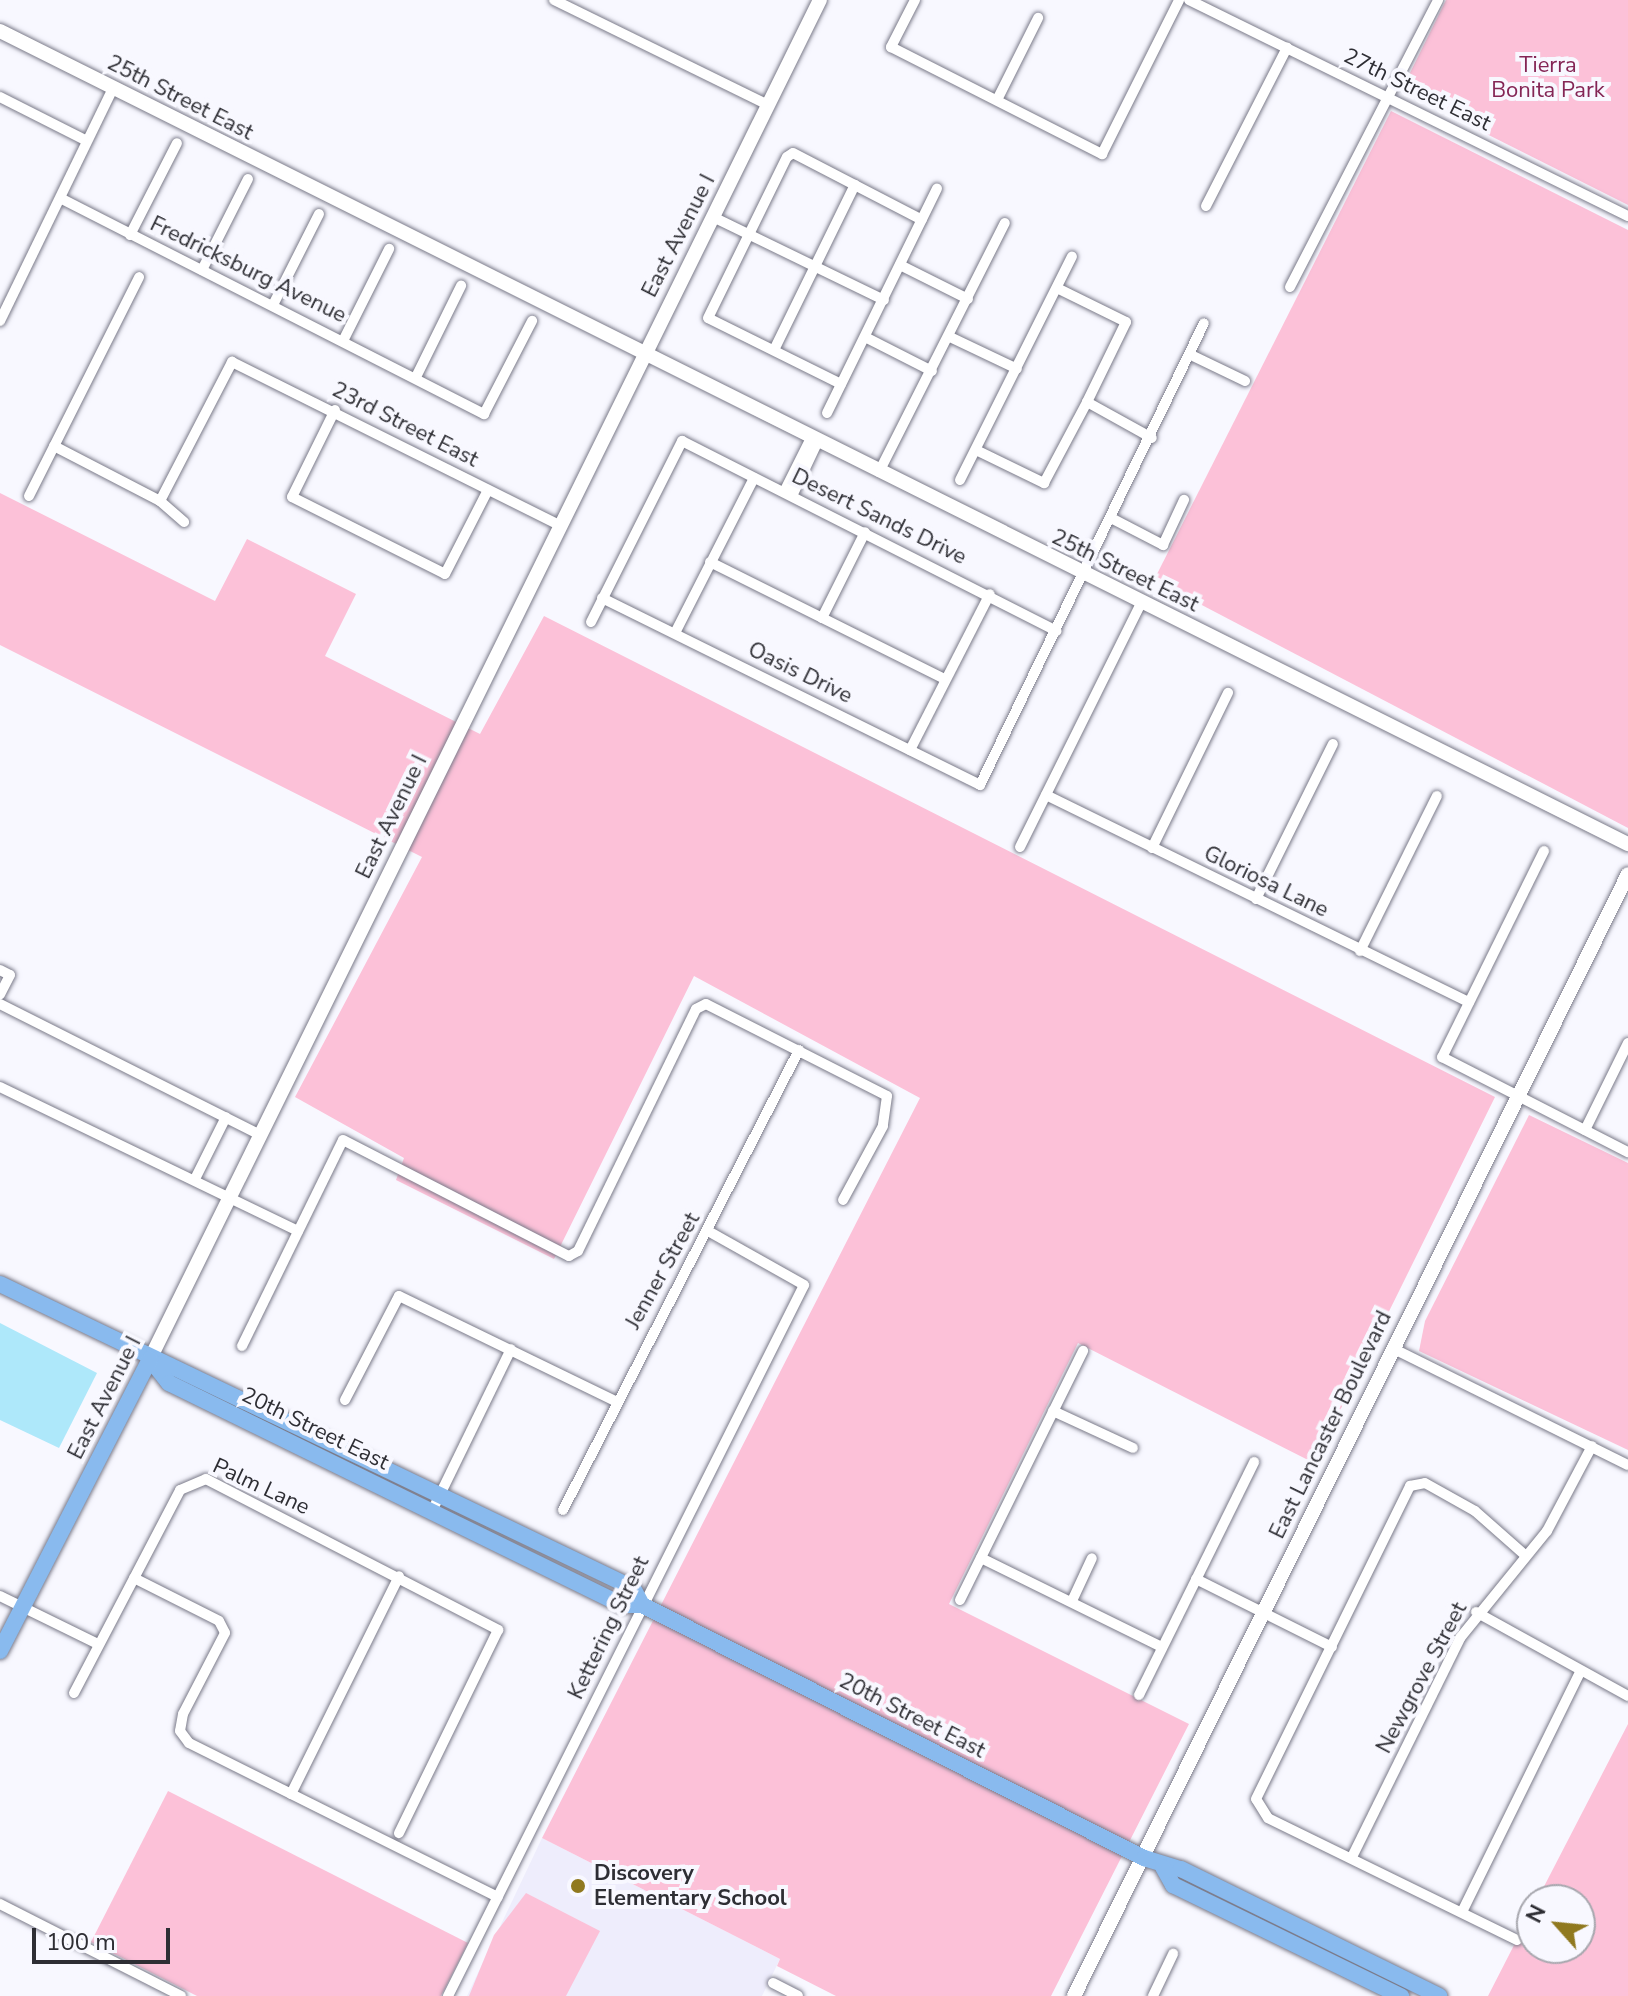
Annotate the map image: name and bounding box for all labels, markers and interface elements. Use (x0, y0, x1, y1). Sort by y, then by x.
street label: 27th Street East (1339, 43, 1495, 137)
street label: 25th Street East (103, 50, 257, 146)
park label: Tierra Bonita Park (1491, 52, 1605, 104)
street label: East Avenue I (637, 170, 721, 302)
street label: Fredricksburg Avenue (146, 211, 350, 329)
street label: 23rd Street East (327, 377, 483, 473)
street label: Desert Sands Drive (787, 463, 971, 571)
street label: 25th Street East (1047, 524, 1203, 618)
street label: Oasis Drive (744, 636, 856, 710)
street label: East Avenue I (351, 751, 433, 883)
street label: Gloriosa Lane (1199, 840, 1333, 924)
street label: Jenner Street (620, 1208, 706, 1334)
street label: East Lancaster Boulevard (1264, 1307, 1398, 1543)
street label: East Avenue I (63, 1332, 147, 1464)
street label: 20th Street East (237, 1382, 393, 1476)
street label: Palm Lane (208, 1453, 314, 1521)
street label: Kettering Street (563, 1552, 655, 1704)
street label: Newgrove Street (1371, 1598, 1473, 1758)
street label: 20th Street East (835, 1668, 989, 1764)
place label: Discovery Elementary School (594, 1860, 787, 1912)
marker: Discovery Elementary School (569, 1877, 587, 1895)
north arrow (1516, 1884, 1596, 1964)
text: N (1519, 1900, 1554, 1928)
scale bar (36, 1912, 174, 1962)
text: 100 m (46, 1926, 116, 1958)

